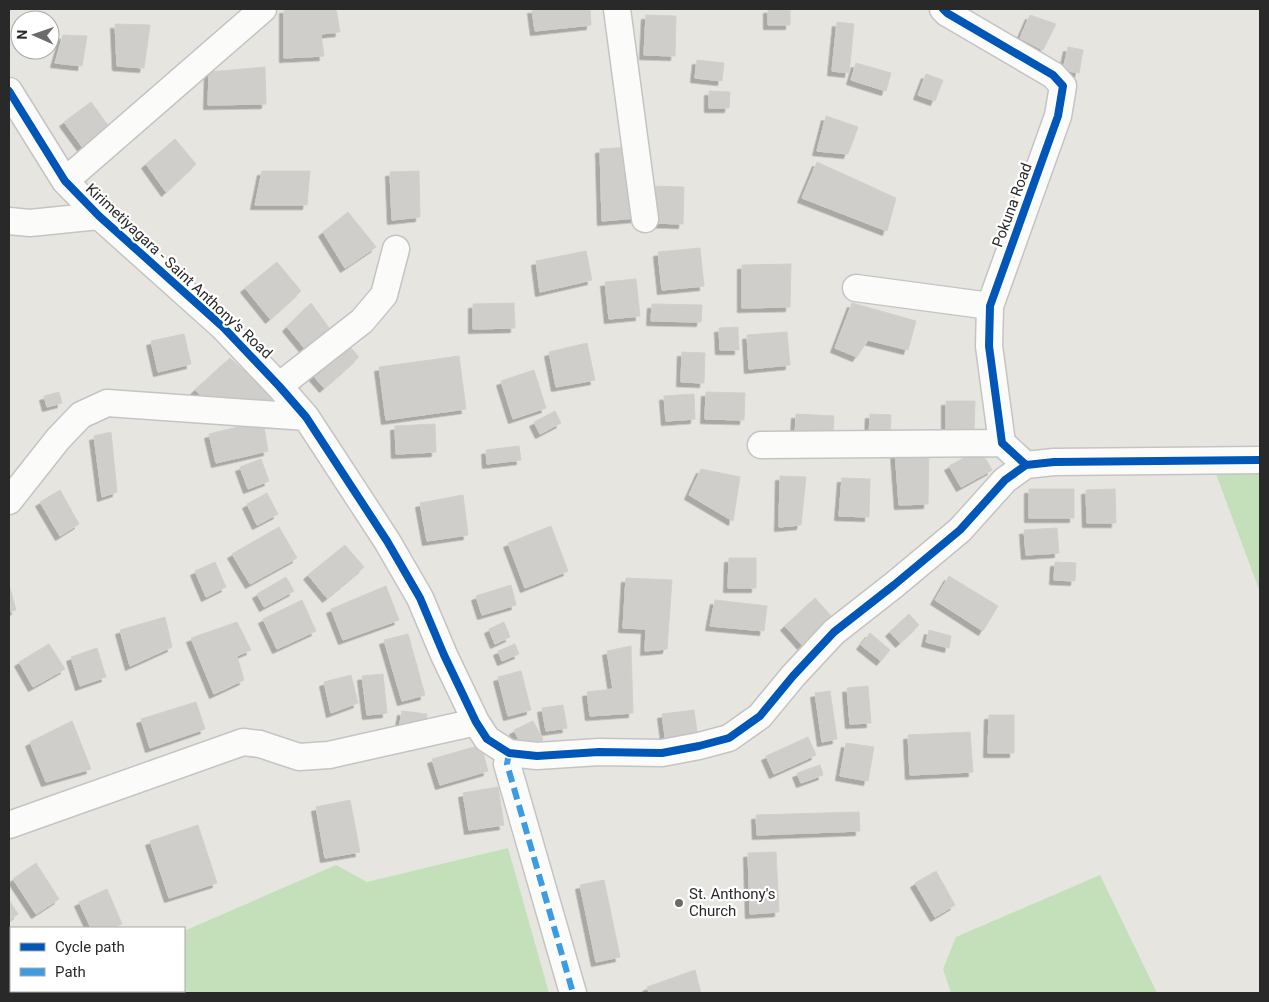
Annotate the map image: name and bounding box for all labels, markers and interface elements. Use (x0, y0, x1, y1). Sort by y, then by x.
north arrow (10, 10, 60, 60)
text: N (14, 29, 30, 40)
street label: Pokuna Road (988, 160, 1036, 250)
street label: Kirimetiyagara - Saint Anthony's Road (82, 180, 276, 362)
place label: St. Anthony's Church (689, 885, 776, 920)
marker: St. Anthony's Church (673, 897, 685, 909)
legend (10, 927, 185, 992)
text: Cycle path (55, 938, 125, 956)
text: Path (55, 963, 86, 981)

